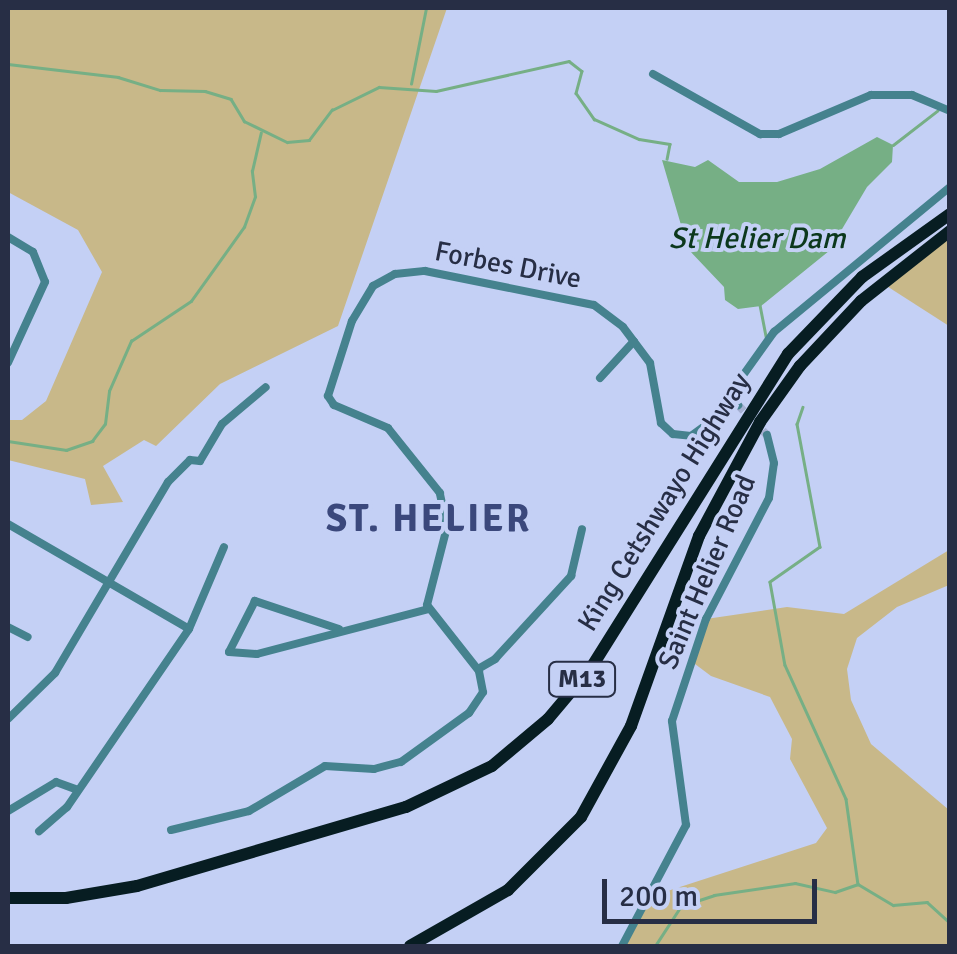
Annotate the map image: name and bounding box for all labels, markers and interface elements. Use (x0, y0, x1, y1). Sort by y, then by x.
water label: St Helier Dam (669, 221, 845, 257)
street label: Forbes Drive (432, 234, 584, 296)
street label: King Cetshwayo Highway (571, 367, 757, 637)
street label: Saint Helier Road (651, 470, 763, 674)
district label: ST. HELIER (326, 496, 532, 542)
road number: M13 (547, 659, 617, 699)
scale bar (607, 859, 822, 921)
text: 200 m (619, 878, 698, 915)

